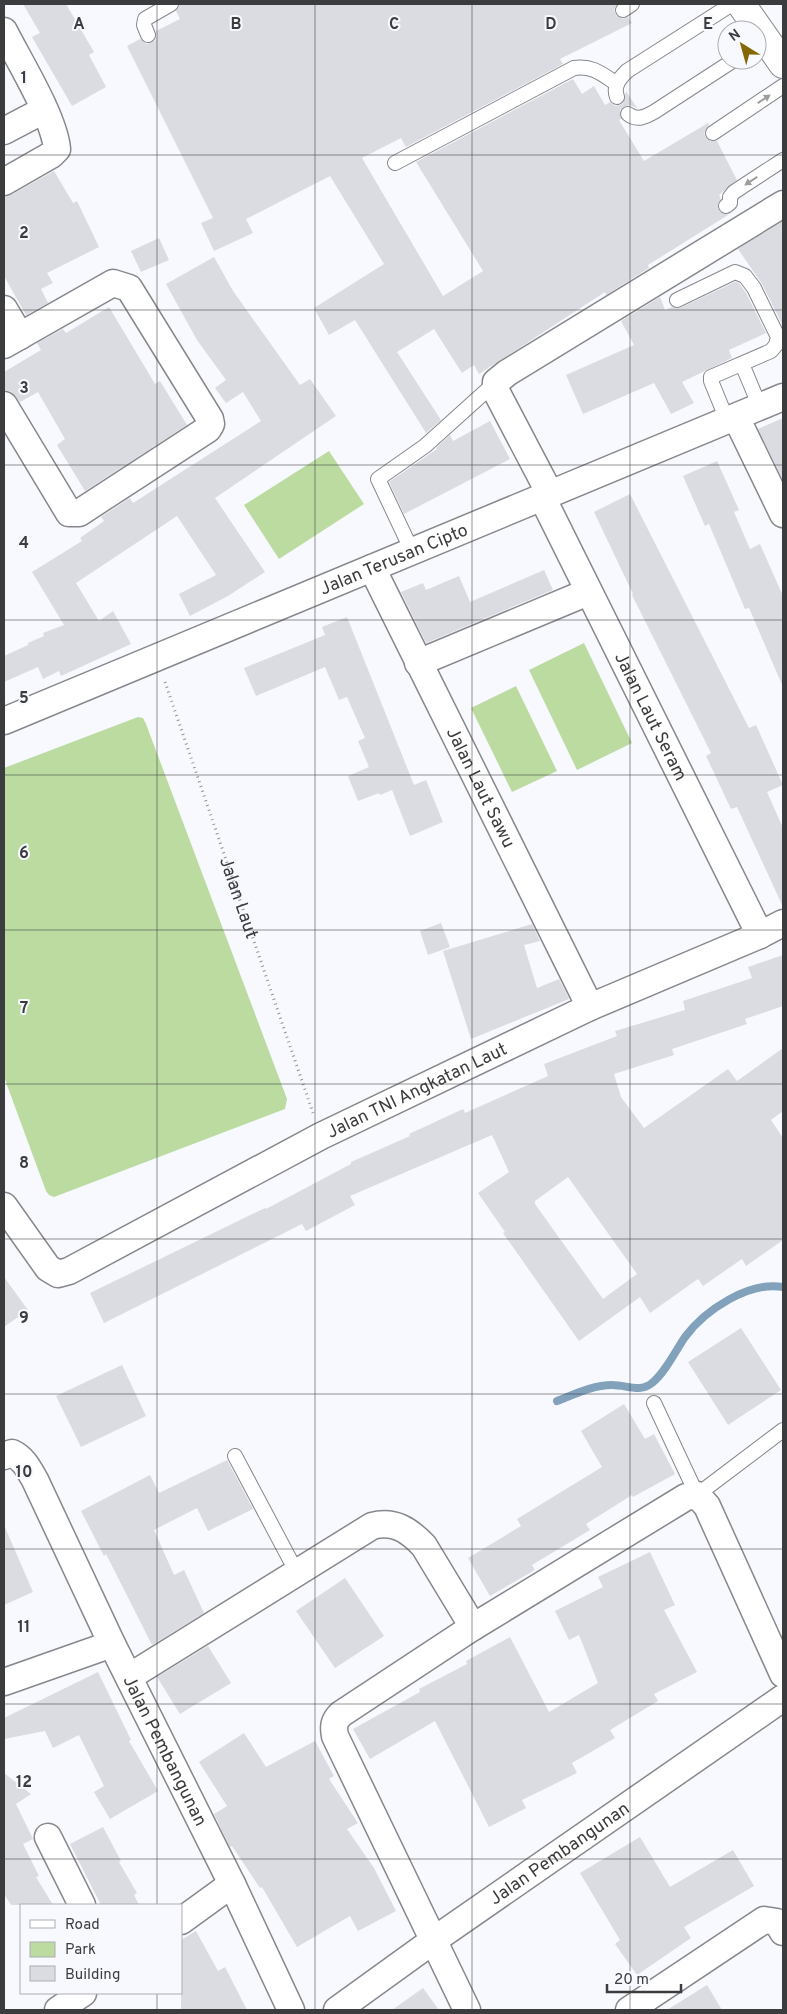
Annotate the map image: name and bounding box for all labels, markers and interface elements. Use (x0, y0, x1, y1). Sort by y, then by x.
text: A (73, 15, 85, 35)
text: B (230, 15, 242, 35)
text: C (389, 15, 399, 35)
text: D (545, 15, 557, 35)
text: E (703, 15, 713, 35)
north arrow (717, 20, 767, 70)
text: N (726, 26, 744, 46)
text: 1 (21, 69, 27, 89)
one-way arrow (757, 94, 771, 104)
one-way arrow (745, 176, 758, 185)
text: 2 (19, 224, 29, 244)
text: 3 (19, 379, 29, 399)
street label: Jalan Terusan Cipto (317, 519, 472, 601)
text: 4 (19, 534, 29, 554)
street label: Jalan Laut Seram (608, 649, 691, 785)
text: 5 (19, 689, 29, 709)
street label: Jalan Laut Sawu (440, 724, 519, 852)
text: 6 (19, 844, 29, 864)
street label: Jalan Laut (213, 854, 262, 942)
text: 7 (20, 999, 28, 1019)
street label: Jalan TNI Angkatan Laut (323, 1038, 511, 1145)
text: 8 (19, 1154, 29, 1174)
text: 9 (19, 1309, 29, 1329)
text: 10 (16, 1463, 32, 1483)
text: 11 (18, 1618, 30, 1638)
street label: Jalan Pembangunan (117, 1672, 211, 1830)
text: 12 (16, 1773, 32, 1793)
street label: Jalan Pembangunan (485, 1798, 635, 1911)
legend (20, 1904, 182, 1994)
text: Road (65, 1916, 100, 1935)
text: Park (65, 1941, 96, 1960)
scale bar (607, 1962, 681, 1994)
text: Building (65, 1966, 120, 1985)
text: 20 m (614, 1971, 649, 1990)

